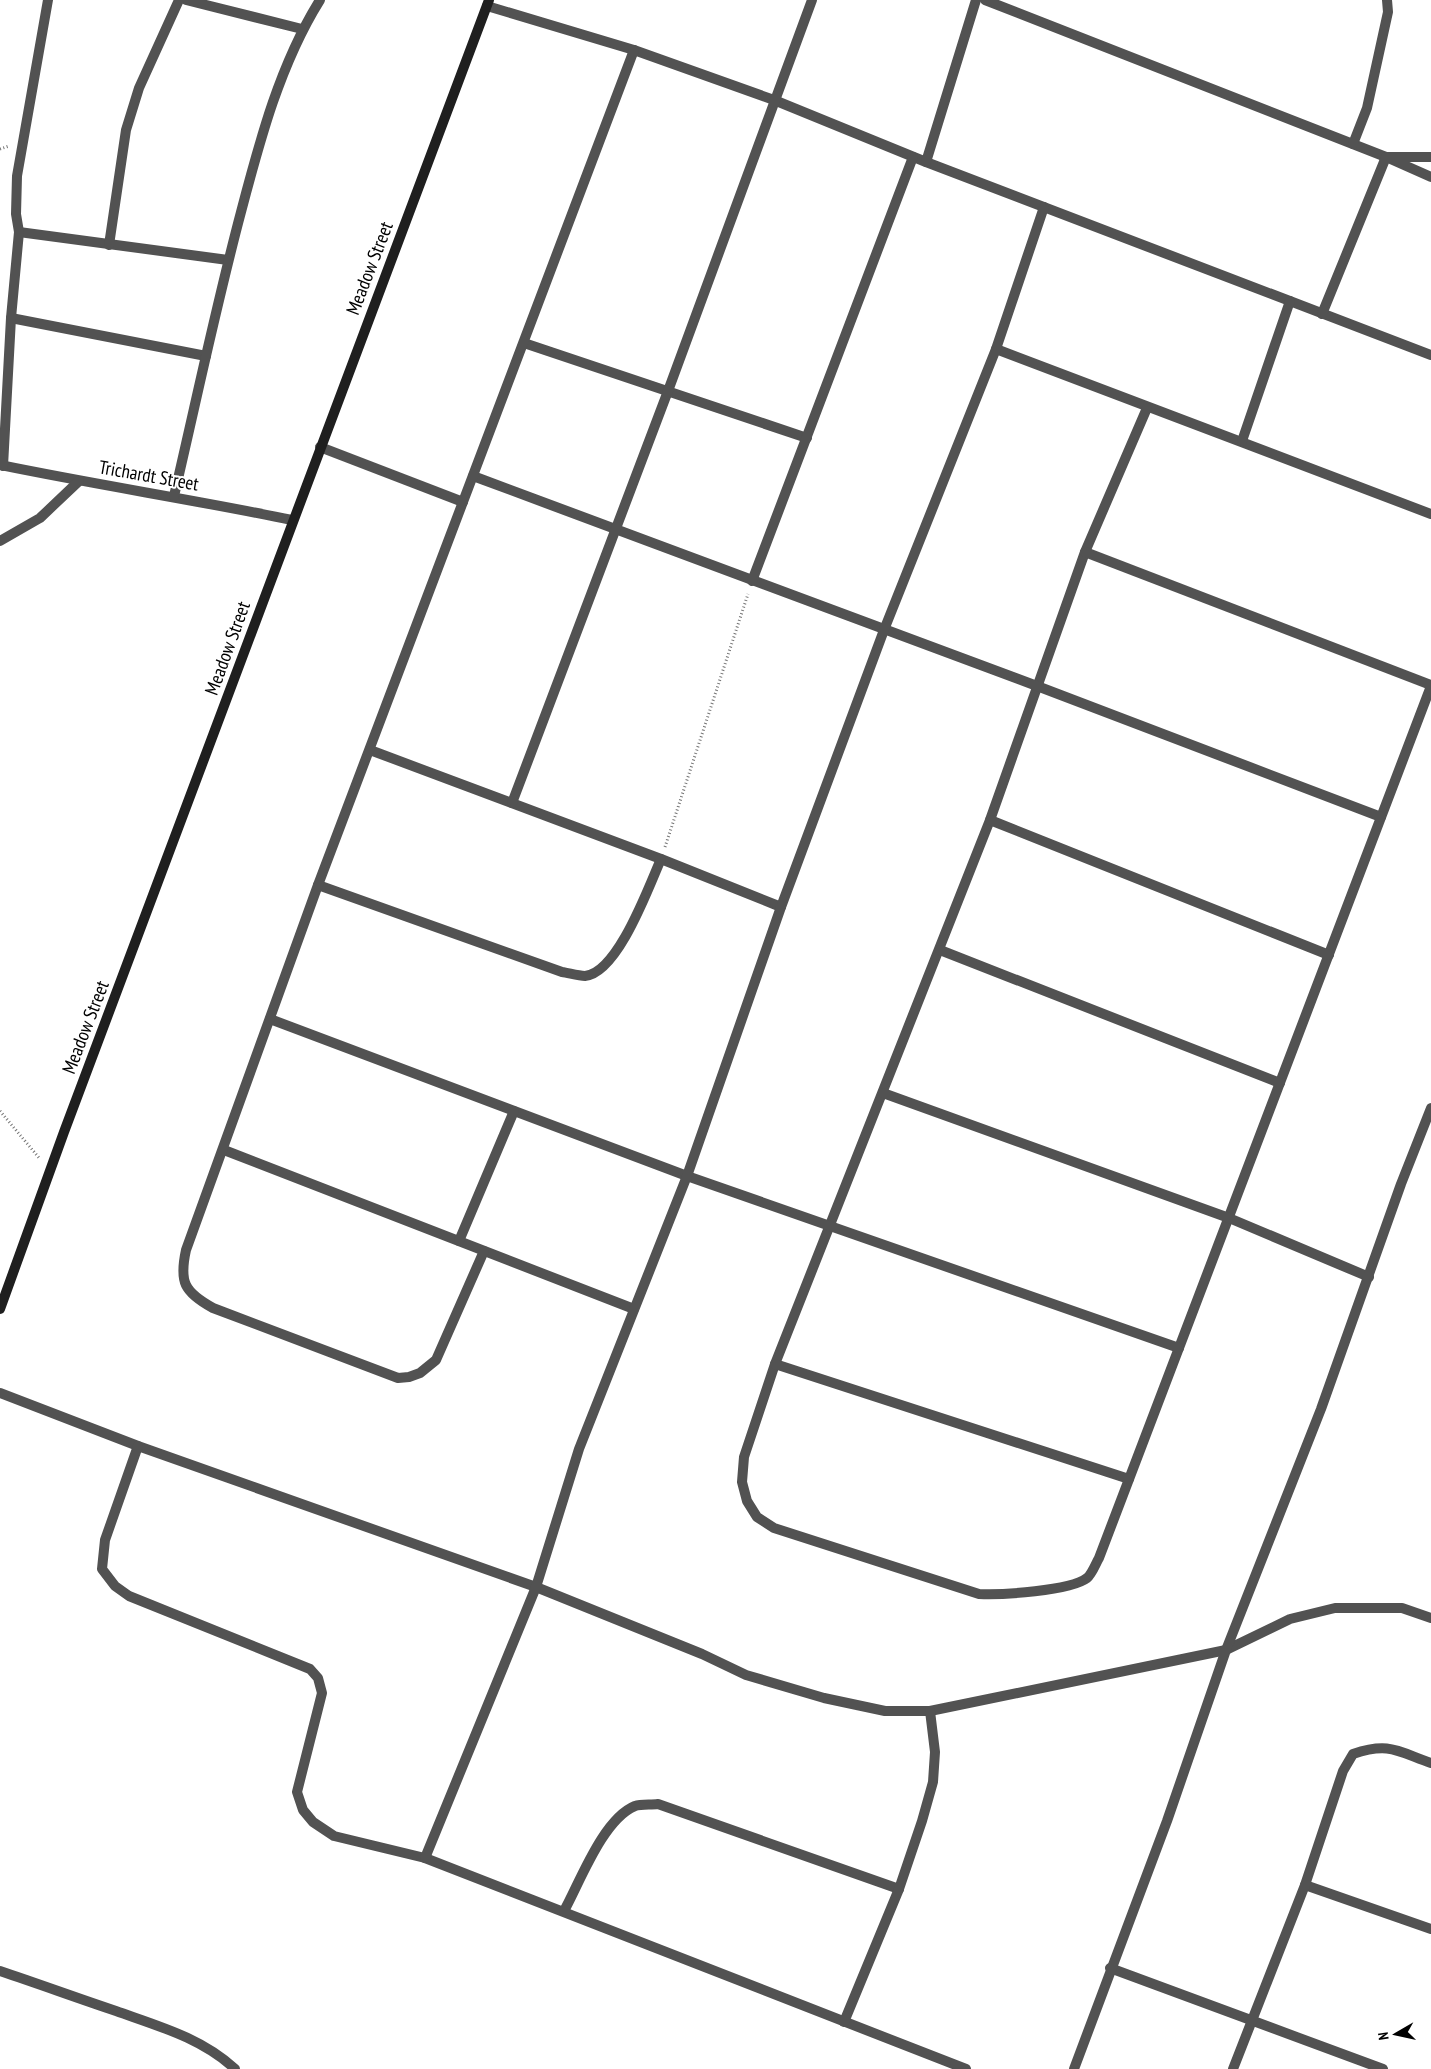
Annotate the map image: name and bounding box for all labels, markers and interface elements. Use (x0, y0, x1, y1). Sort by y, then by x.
street label: Meadow Street (340, 217, 398, 318)
street label: Trichardt Street (97, 454, 202, 496)
street label: Meadow Street (199, 597, 255, 698)
street label: Meadow Street (56, 976, 114, 1077)
north arrow (1371, 2009, 1421, 2059)
text: N (1374, 2031, 1393, 2041)

